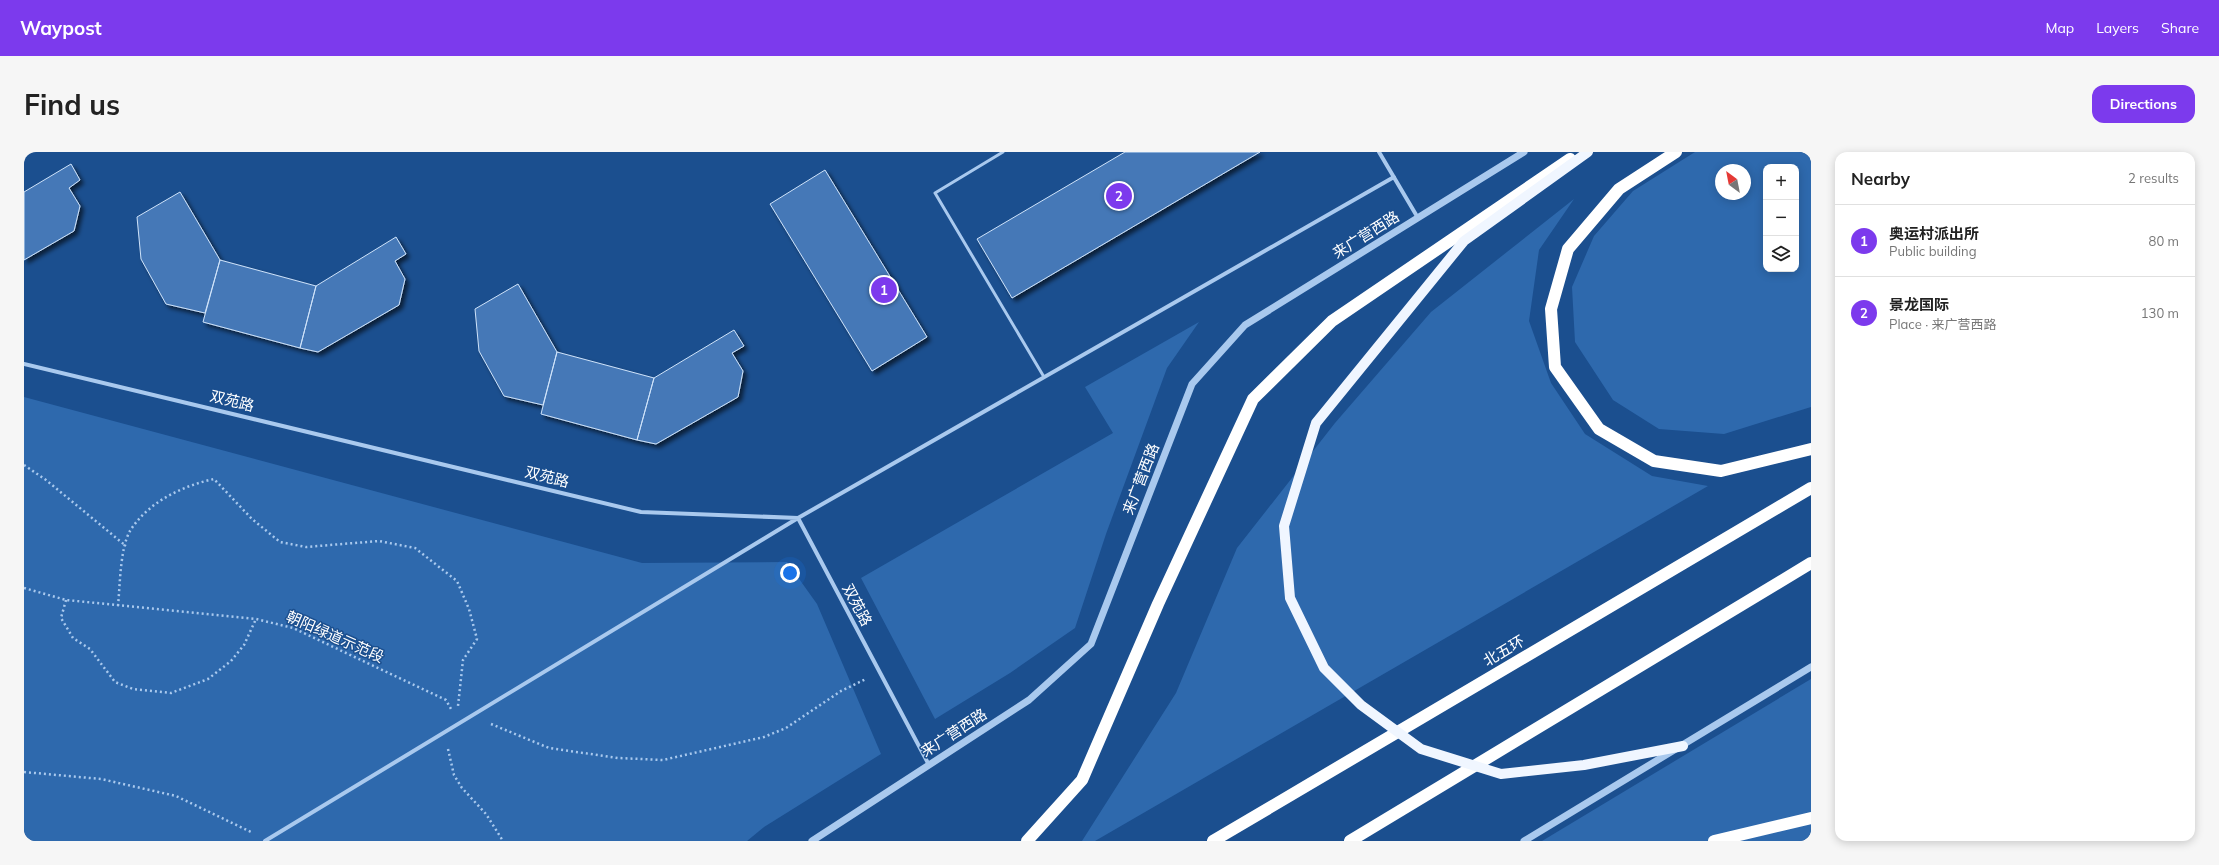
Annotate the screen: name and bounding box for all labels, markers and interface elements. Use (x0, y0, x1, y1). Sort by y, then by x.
text: Waypost (20, 16, 102, 40)
text: Map (2045, 19, 2074, 37)
text: Layers (2096, 19, 2139, 37)
text: Share (2161, 19, 2199, 37)
button: Directions (2092, 85, 2195, 123)
text: Find us (24, 87, 120, 122)
north arrow (1715, 164, 1751, 200)
map controls (1763, 164, 1799, 272)
button: + (1763, 164, 1799, 200)
text: Nearby (1851, 168, 1910, 189)
text: 2 results (2128, 170, 2179, 186)
pin: 2 (1106, 181, 1132, 211)
button: − (1763, 200, 1799, 236)
street label: 来广营西路 (1329, 207, 1403, 263)
text: 奥运村派出所 (1889, 224, 1979, 243)
text: 1 (1860, 233, 1868, 249)
text: 80 m (2149, 233, 2179, 249)
button: layers (1763, 236, 1799, 272)
text: Public building (1889, 243, 1977, 259)
pin: 1 (871, 275, 897, 305)
text: 景龙国际 (1889, 295, 1949, 314)
text: 2 (1860, 305, 1868, 321)
text: 130 m (2141, 305, 2179, 321)
text: Place · 来广营西路 (1889, 316, 1997, 332)
street label: 双苑路 (208, 386, 256, 415)
street label: 来广营西路 (1118, 440, 1163, 517)
street label: 双苑路 (523, 462, 571, 491)
your location (780, 563, 800, 583)
street label: 双苑路 (838, 580, 876, 629)
street label: 朝阳绿道示范段 (283, 607, 387, 667)
street label: 北五环 (1480, 631, 1528, 670)
street label: 来广营西路 (917, 704, 990, 761)

